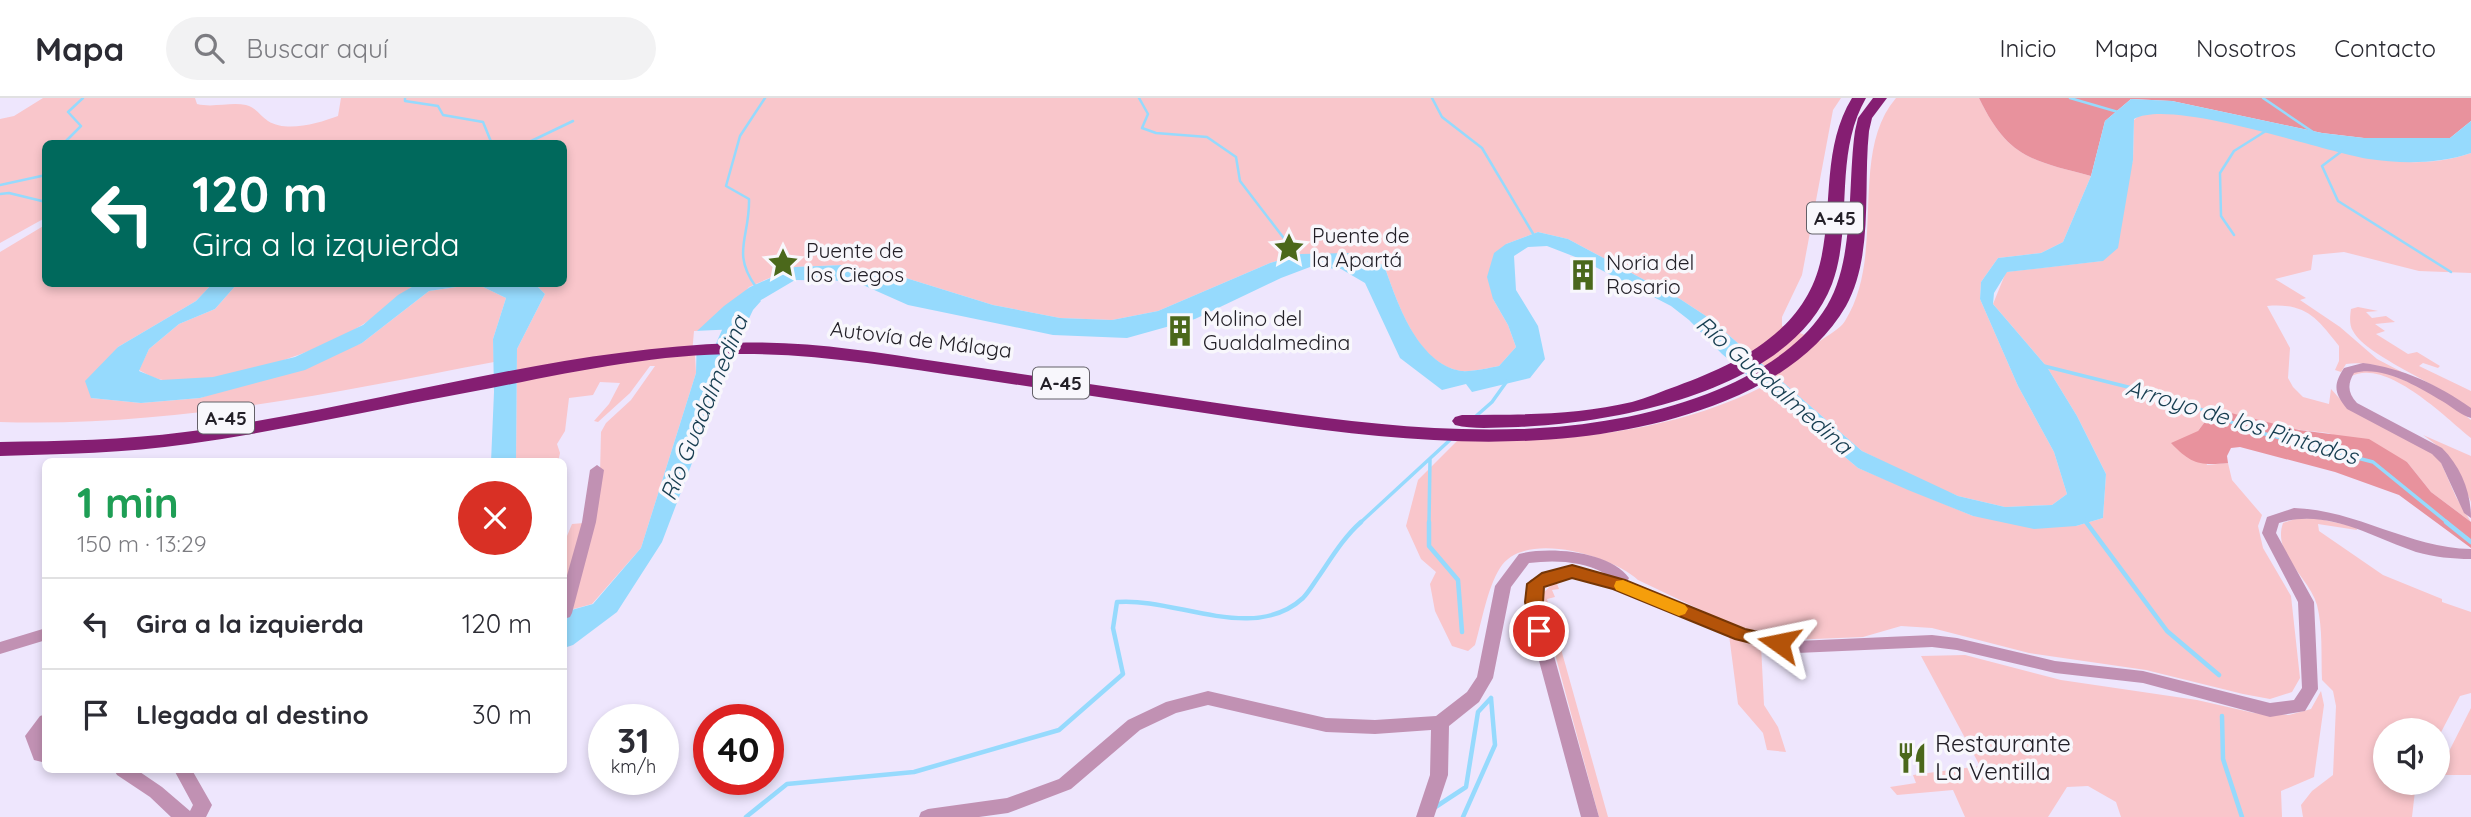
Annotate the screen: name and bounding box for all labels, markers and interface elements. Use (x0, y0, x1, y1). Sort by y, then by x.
search box (166, 17, 656, 80)
text: Mapa (35, 28, 124, 69)
icon: search (190, 29, 228, 67)
text: Buscar aquí (246, 32, 388, 65)
text: Inicio (1999, 33, 2057, 63)
text: Mapa (2095, 33, 2158, 63)
text: Nosotros (2196, 33, 2296, 63)
text: Contacto (2334, 33, 2436, 63)
text: 120 m (192, 163, 328, 224)
icon: left (77, 168, 168, 259)
road number: A-45 (1807, 202, 1863, 234)
place label: Puente de la Apartá (1312, 222, 1410, 272)
text: Gira a la izquierda (192, 224, 460, 264)
place icon: Puente de la Apartá (1272, 231, 1306, 265)
place label: Puente de los Ciegos (806, 237, 904, 287)
place icon: Puente de los Ciegos (766, 246, 800, 280)
place label: Noria del Rosario (1606, 249, 1694, 299)
building icon: Noria del Rosario (1566, 258, 1600, 292)
place label: Molino del Gualdalmedina (1203, 305, 1350, 355)
water label: Río Guadalmedina (1691, 309, 1859, 461)
water label: Río Guadalmedina (653, 310, 754, 504)
building icon: Molino del Gualdalmedina (1163, 314, 1197, 348)
street label: Autovía de Málaga (829, 315, 1013, 363)
road number: A-45 (1033, 368, 1089, 398)
water label: Arroyo de los Pintados (2123, 372, 2364, 471)
road number: A-45 (198, 402, 254, 434)
text: 1 min (77, 476, 179, 529)
button: close (458, 481, 532, 555)
text: 150 m · 13:29 (77, 529, 206, 558)
pin (1509, 601, 1569, 661)
icon: left (77, 605, 115, 643)
position arrow (1742, 606, 1816, 680)
text: Gira a la izquierda (136, 607, 364, 640)
text: 120 m (462, 607, 532, 640)
icon: arrive (1520, 612, 1558, 650)
icon: arrive (77, 696, 115, 734)
text: Llegada al destino (136, 698, 369, 731)
text: 30 m (472, 698, 532, 731)
speed limit sign: 40 (693, 704, 784, 795)
text: 31 (617, 718, 650, 762)
map controls (2373, 718, 2450, 795)
button: sound (2373, 718, 2450, 795)
place label: Restaurante La Ventilla (1935, 728, 2071, 786)
restaurant icon: Restaurante La Ventilla (1895, 741, 1929, 775)
text: km/h (611, 755, 656, 778)

